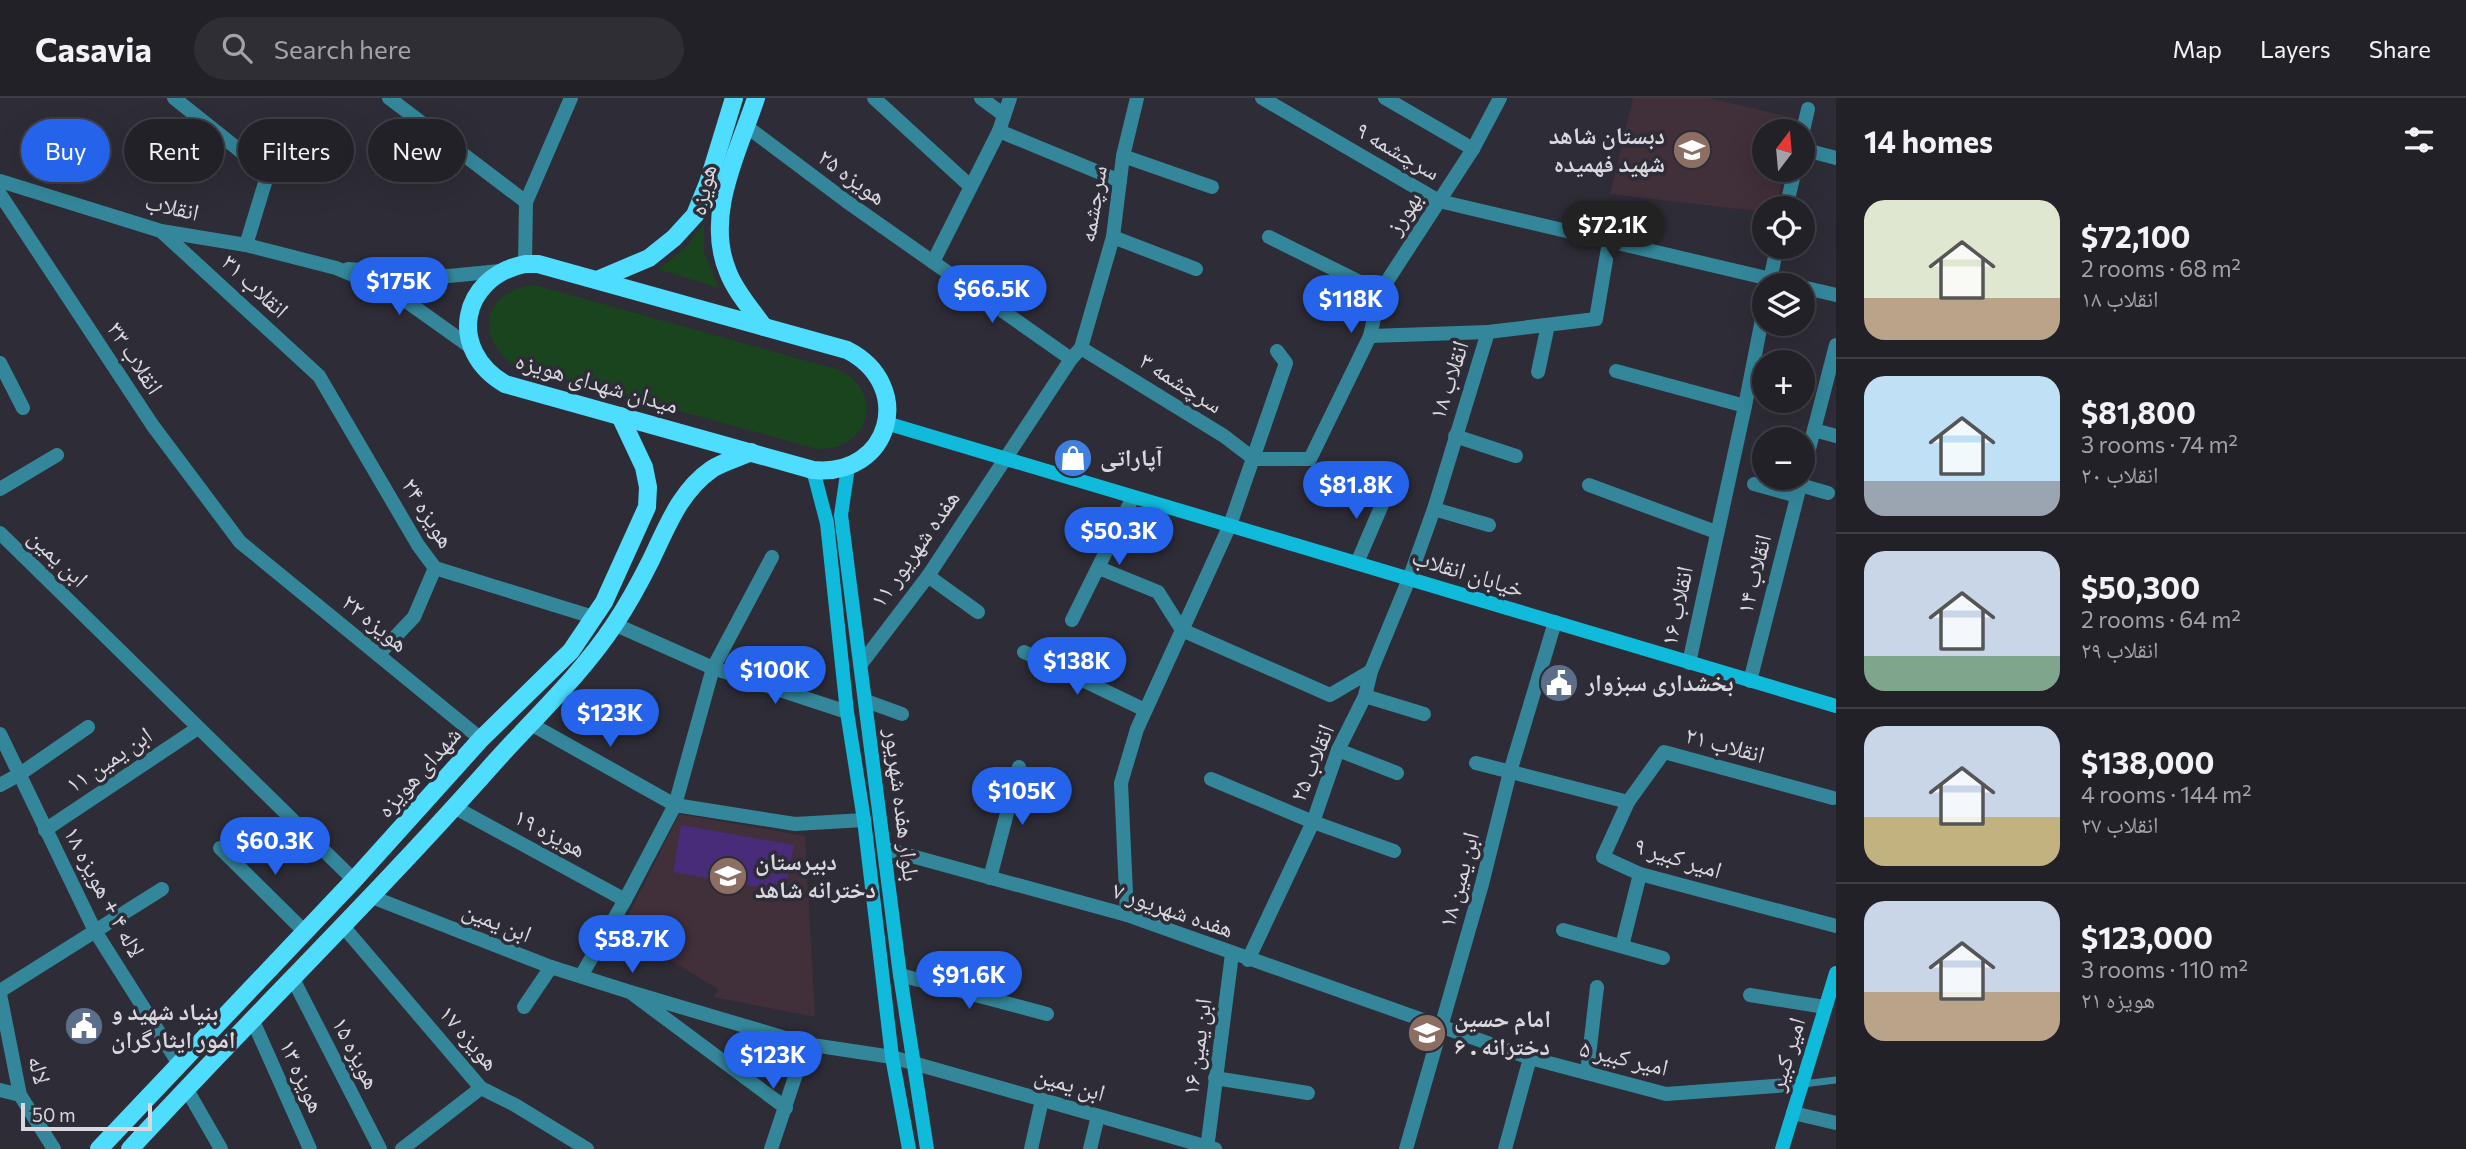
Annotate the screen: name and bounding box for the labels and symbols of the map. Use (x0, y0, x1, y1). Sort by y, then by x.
street label: سرچشمه ۹ (1351, 114, 1446, 186)
north arrow (1752, 119, 1815, 182)
place label: دبستان شاهد شهید فهمیده (1549, 120, 1665, 178)
school or university icon: دبستان شاهد شهید فهمیده (1671, 129, 1713, 171)
street label: هویزه ۲۵ (813, 141, 893, 211)
street label: هویزه (682, 161, 722, 218)
street label: سرچشمه (1071, 163, 1113, 244)
street label: انقلاب (142, 185, 202, 227)
street label: بهورز (1378, 185, 1428, 240)
pin: $72.1K (1556, 202, 1670, 261)
street label: انقلاب ۳۱ (216, 247, 296, 324)
pin: $175K (350, 258, 448, 317)
pin: $66.5K (935, 266, 1049, 325)
pin: $118K (1302, 275, 1400, 335)
street label: انقلاب ۳۳ (101, 315, 170, 399)
street label: انقلاب ۱۸ (1421, 337, 1475, 423)
street label: میدان شهدای هویزه (512, 344, 682, 420)
street label: سرچشمه ۳ (1134, 345, 1229, 419)
shop icon: آپاراتی (1052, 437, 1094, 479)
place label: آپاراتی (1100, 442, 1163, 472)
pin: $81.8K (1299, 462, 1413, 521)
street label: هویزه ۲۴ (396, 472, 462, 553)
street label: هفده شهریور ۱۱ (863, 484, 965, 613)
pin: $50.3K (1062, 508, 1176, 567)
street label: ابن یمین (22, 522, 95, 593)
street label: انقلاب ۱۴ (1729, 531, 1777, 617)
street label: خیابان انقلاب (1408, 541, 1528, 603)
street label: انقلاب ۱۶ (1653, 563, 1699, 648)
street label: هویزه ۲۲ (337, 586, 415, 658)
pin: $138K (1028, 638, 1126, 697)
pin: $100K (726, 646, 824, 706)
public building icon: بخشداری سبزوار (1538, 662, 1580, 704)
place label: بخشداری سبزوار (1585, 667, 1734, 697)
pin: $123K (561, 690, 659, 749)
street label: ابن یمین ۱۱ (59, 719, 157, 799)
street label: شهدای هویزه (369, 719, 467, 823)
street label: انقلاب ۲۵ (1282, 719, 1340, 806)
street label: انقلاب ۲۱ (1682, 719, 1768, 769)
street label: بلوار هفده شهریور (879, 726, 927, 883)
pin: $105K (973, 768, 1071, 827)
street label: هویزه ۱۹ (510, 801, 592, 863)
pin: $60.3K (218, 818, 332, 877)
street label: لاله ۴ + هویزه ۱۸ (58, 821, 152, 962)
street label: ابن یمین ۱۸ (1431, 829, 1485, 931)
street label: امیر کبیر ۹ (1631, 830, 1726, 884)
place label: دبیرستان دخترانه شاهد (755, 846, 876, 903)
school or university icon: دبیرستان دخترانه شاهد (707, 855, 749, 897)
street label: هفده شهریور ۷ (1109, 874, 1238, 943)
street label: ابن یمین (458, 894, 536, 948)
pin: $58.7K (575, 916, 689, 975)
pin: $91.6K (912, 951, 1026, 1011)
place label: بنیاد شهید و امور ایثارگران (111, 996, 236, 1054)
street label: ابن یمین ۱۶ (1174, 996, 1218, 1097)
street label: هویزه ۱۷ (434, 998, 506, 1076)
place label: امام حسین ۶ . دخترانه (1454, 1003, 1551, 1060)
public building icon: بنیاد شهید و امور ایثارگران (63, 1005, 105, 1047)
street label: هویزه ۱۵ (327, 1011, 388, 1094)
school or university icon: امام حسین ۶ . دخترانه (1406, 1012, 1448, 1054)
street label: امیر کبیر (1760, 1014, 1811, 1095)
pin: $123K (724, 1032, 822, 1091)
street label: امیر کبیر ۵ (1577, 1032, 1672, 1082)
street label: هویزه ۱۳ (274, 1034, 332, 1117)
street label: لاله (23, 1052, 58, 1087)
street label: ابن یمین (1032, 1059, 1109, 1107)
scale bar (21, 1100, 152, 1132)

